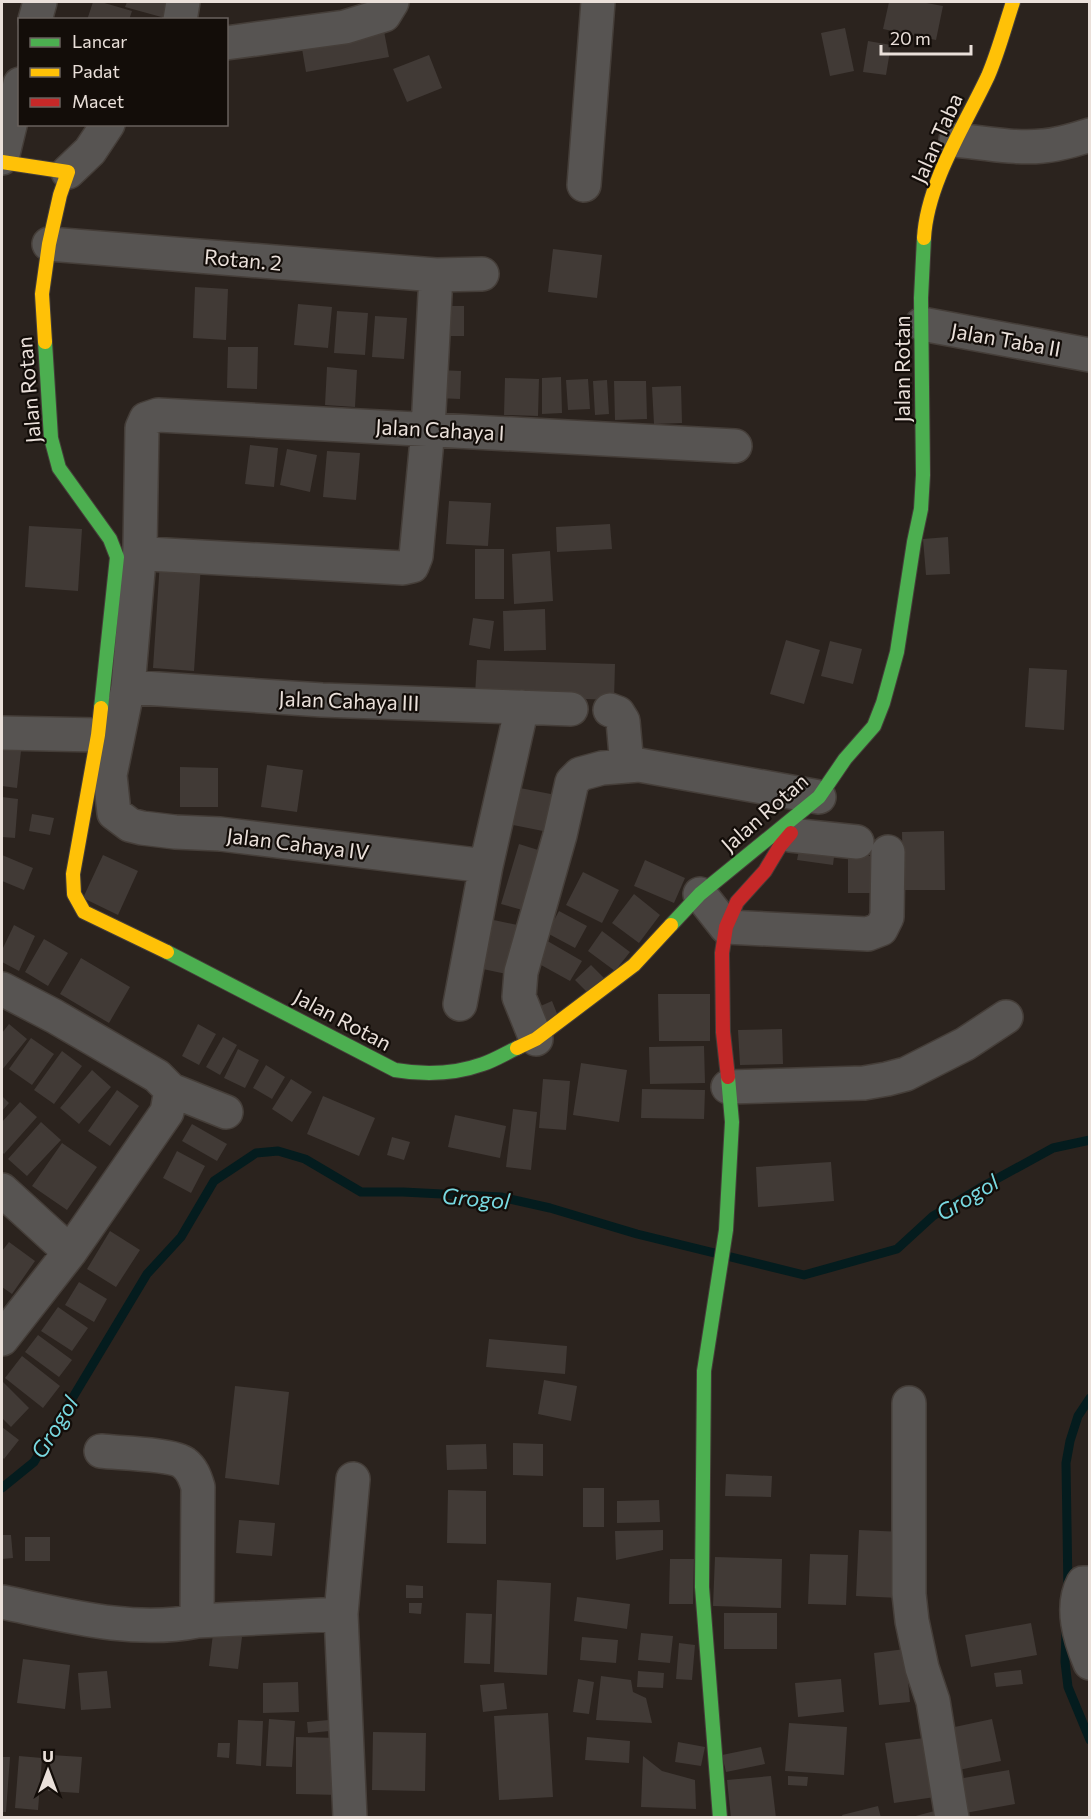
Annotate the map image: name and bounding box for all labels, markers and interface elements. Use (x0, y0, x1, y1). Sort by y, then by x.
legend (18, 18, 228, 126)
scale bar (881, 18, 971, 56)
text: 20 m (890, 27, 931, 49)
text: Lancar (72, 30, 128, 52)
text: Padat (72, 60, 120, 82)
street label: Jalan Taba (905, 89, 967, 187)
text: Macet (72, 90, 124, 112)
street label: Rotan. 2 (203, 243, 283, 275)
street label: Jalan Rotan (889, 316, 914, 422)
street label: Jalan Taba II (949, 317, 1063, 361)
street label: Jalan Rotan (11, 336, 45, 444)
street label: Jalan Cahaya I (375, 413, 505, 445)
street label: Jalan Cahaya III (278, 685, 420, 715)
street label: Jalan Rotan (715, 768, 813, 856)
street label: Jalan Cahaya IV (225, 822, 371, 864)
street label: Jalan Rotan (290, 983, 396, 1055)
water label: Grogol (931, 1168, 1003, 1226)
water label: Grogol (441, 1182, 512, 1214)
water label: Grogol (25, 1391, 84, 1463)
north arrow (18, 1741, 78, 1801)
text: U (42, 1746, 54, 1765)

